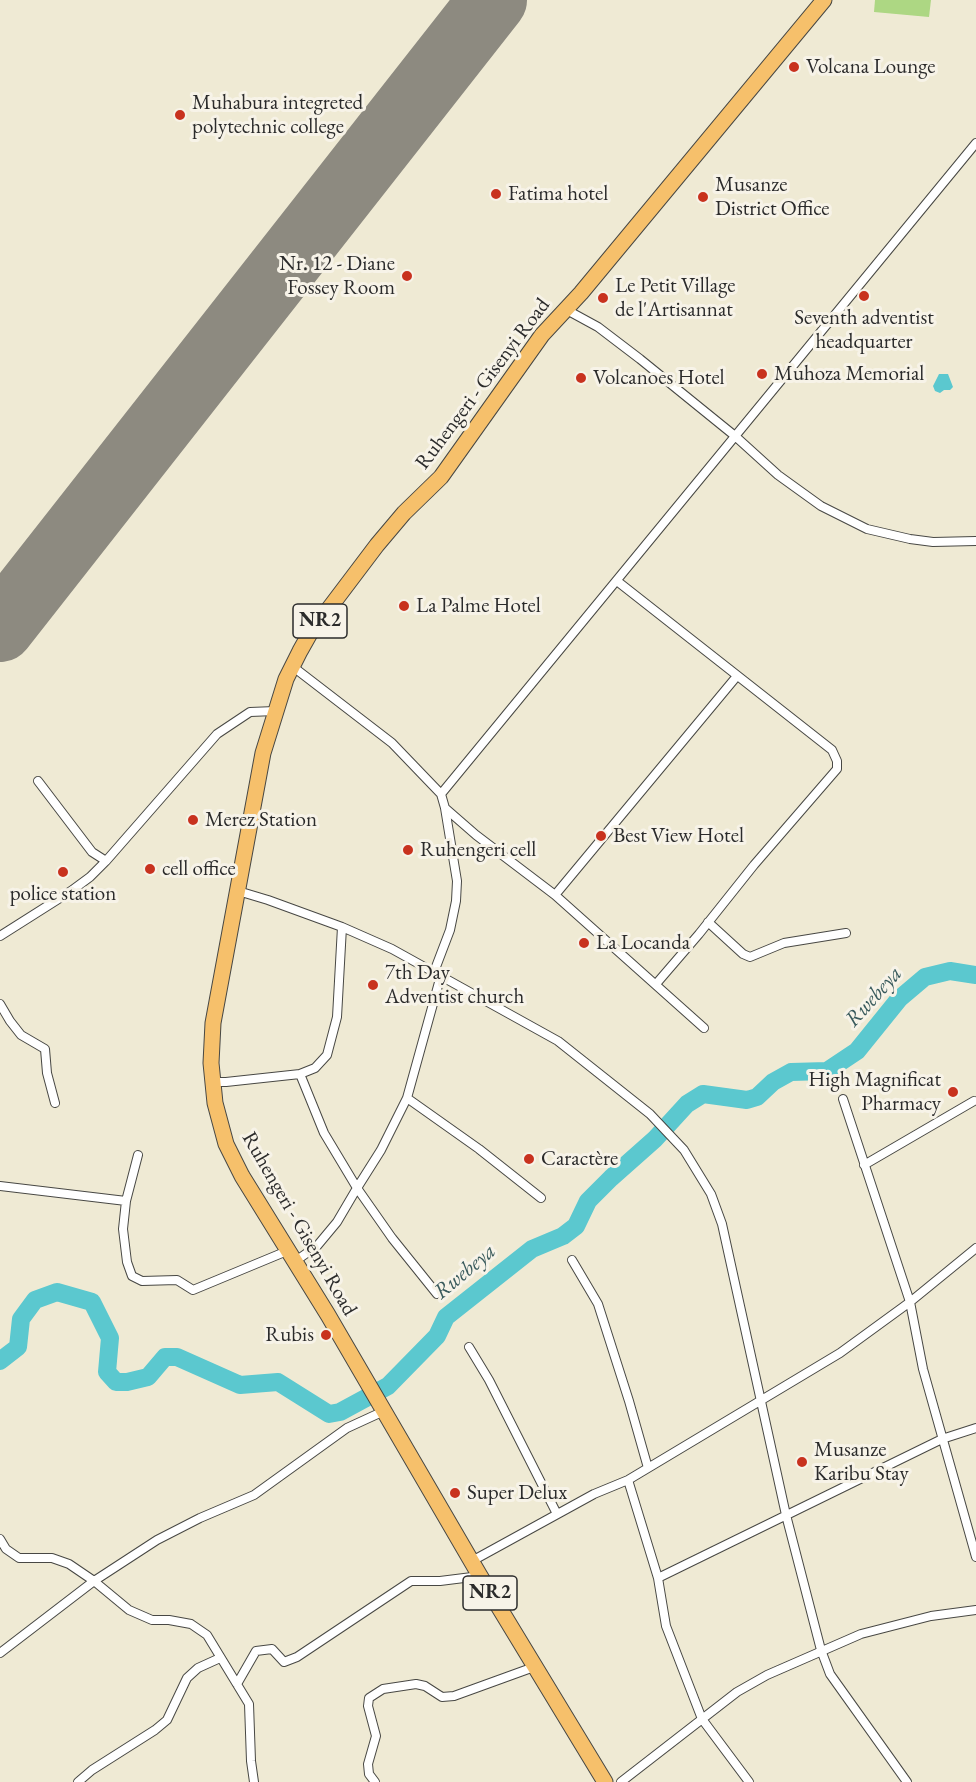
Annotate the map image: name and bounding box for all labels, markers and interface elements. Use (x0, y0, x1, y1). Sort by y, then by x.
place label: Volcana Lounge (806, 54, 936, 80)
marker: Volcana Lounge (787, 60, 801, 74)
place label: Muhabura integreted polytechnic college (192, 90, 363, 140)
marker: Muhabura integreted polytechnic college (173, 108, 187, 122)
place label: Musanze District Office (715, 172, 829, 222)
place label: Fatima hotel (508, 181, 608, 207)
marker: Fatima hotel (489, 187, 503, 201)
marker: Musanze District Office (696, 190, 710, 204)
place label: Nr. 12 - Diane Fossey Room (279, 251, 395, 301)
marker: Nr. 12 - Diane Fossey Room (400, 269, 414, 283)
place label: Le Petit Village de l'Artisannat (615, 273, 736, 323)
marker: Seventh adventist headquarter (857, 289, 871, 303)
marker: Le Petit Village de l'Artisannat (596, 291, 610, 305)
street label: Ruhengeri - Gisenyi Road (410, 293, 556, 475)
place label: Seventh adventist headquarter (794, 305, 934, 355)
place label: Muhoza Memorial (774, 361, 924, 387)
place label: Volcanoes Hotel (593, 365, 725, 391)
marker: Muhoza Memorial (755, 367, 769, 381)
marker: Volcanoes Hotel (574, 371, 588, 385)
place label: La Palme Hotel (416, 593, 541, 619)
marker: La Palme Hotel (397, 599, 411, 613)
road number: NR2 (293, 604, 347, 638)
place label: Merez Station (205, 807, 317, 833)
marker: Merez Station (186, 813, 200, 827)
place label: Best View Hotel (613, 823, 744, 849)
marker: Best View Hotel (594, 829, 608, 843)
place label: Ruhengeri cell (420, 837, 536, 863)
marker: Ruhengeri cell (401, 843, 415, 857)
place label: cell office (162, 856, 236, 882)
marker: cell office (143, 862, 157, 876)
marker: police station (56, 865, 70, 879)
place label: police station (10, 881, 116, 907)
place label: La Locanda (596, 930, 690, 956)
marker: La Locanda (577, 936, 591, 950)
place label: 7th Day Adventist church (385, 960, 524, 1010)
water label: Rwebeya (840, 961, 908, 1033)
marker: 7th Day Adventist church (366, 978, 380, 992)
place label: High Magnificat Pharmacy (808, 1067, 941, 1117)
marker: High Magnificat Pharmacy (946, 1085, 960, 1099)
street label: Ruhengeri - Gisenyi Road (236, 1128, 362, 1320)
place label: Caractère (541, 1146, 618, 1172)
marker: Caractère (522, 1152, 536, 1166)
water label: Rwebeya (429, 1238, 501, 1306)
place label: Rubis (265, 1322, 314, 1348)
marker: Rubis (319, 1328, 333, 1342)
place label: Musanze Karibu Stay (814, 1437, 909, 1487)
marker: Musanze Karibu Stay (795, 1455, 809, 1469)
place label: Super Delux (467, 1480, 567, 1506)
marker: Super Delux (448, 1486, 462, 1500)
road number: NR2 (463, 1576, 517, 1610)

